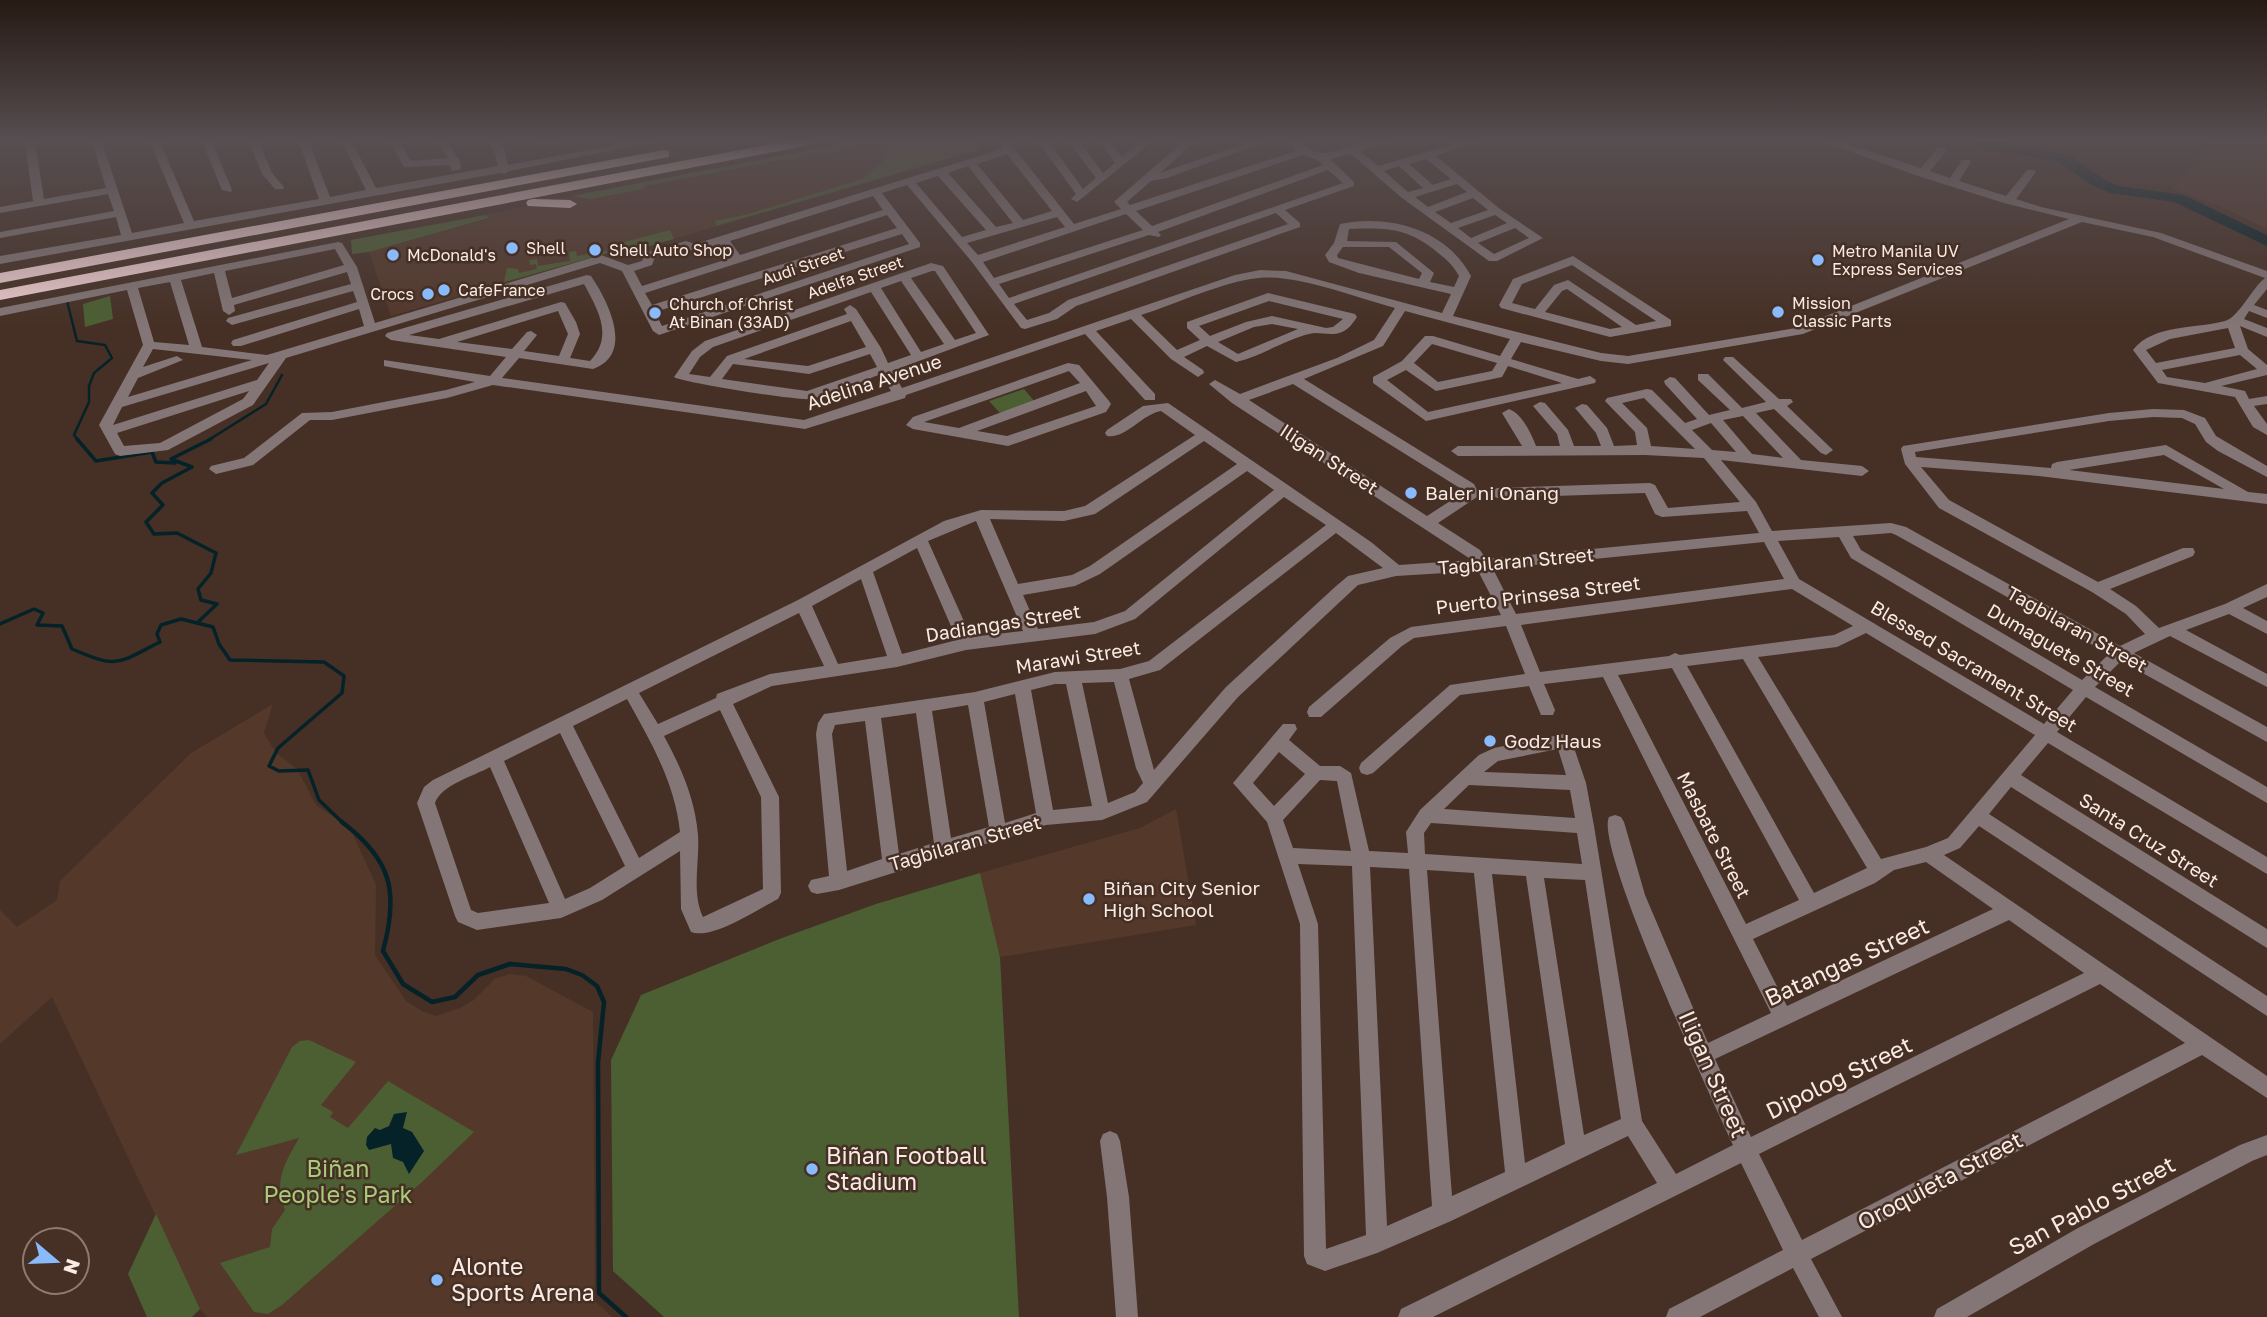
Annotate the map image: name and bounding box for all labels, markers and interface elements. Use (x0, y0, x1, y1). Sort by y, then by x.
place label: Shell (526, 238, 566, 258)
marker: Shell (504, 240, 520, 256)
place label: Shell Auto Shop (609, 240, 732, 260)
place label: Metro Manila UV Express Services (1832, 241, 1963, 279)
marker: Shell Auto Shop (587, 242, 603, 258)
street label: Audi Street (759, 243, 847, 289)
place label: McDonald's (407, 245, 496, 265)
marker: McDonald's (385, 247, 401, 263)
street label: Adelfa Street (804, 251, 906, 303)
marker: Metro Manila UV Express Services (1810, 252, 1826, 268)
place label: CafeFrance (458, 280, 545, 300)
marker: CafeFrance (436, 282, 452, 298)
place label: Crocs (370, 284, 414, 304)
marker: Crocs (420, 286, 436, 302)
place label: Mission Classic Parts (1792, 293, 1892, 331)
place label: Church of Christ At Binan (33AD) (669, 294, 793, 332)
marker: Mission Classic Parts (1770, 304, 1786, 320)
marker: Church of Christ At Binan (33AD) (647, 305, 663, 321)
street label: Adelina Avenue (803, 349, 944, 414)
street label: Iligan Street (1276, 418, 1383, 499)
place label: Baler ni Onang (1425, 481, 1559, 504)
marker: Baler ni Onang (1403, 485, 1419, 501)
street label: Tagbilaran Street (1437, 542, 1595, 579)
street label: Puerto Prinsesa Street (1434, 571, 1642, 618)
street label: Tagbilaran Street (2003, 581, 2151, 677)
street label: Blessed Sacrament Street (1867, 595, 2081, 736)
street label: Dumaguete Street (1984, 598, 2139, 701)
street label: Dadiangas Street (924, 599, 1082, 646)
street label: Marawi Street (1014, 635, 1142, 678)
place label: Godz Haus (1504, 729, 1602, 752)
marker: Godz Haus (1482, 733, 1498, 749)
street label: Masbate Street (1673, 768, 1756, 902)
street label: Santa Cruz Street (2075, 787, 2223, 892)
street label: Tagbilaran Street (886, 810, 1043, 875)
place label: Biñan City Senior High School (1103, 876, 1260, 921)
marker: Biñan City Senior High School (1081, 891, 1097, 907)
street label: Batangas Street (1760, 911, 1933, 1011)
street label: Iligan Street (1673, 1006, 1754, 1141)
street label: Dipolog Street (1761, 1030, 1916, 1125)
street label: Oroquieta Street (1852, 1125, 2027, 1235)
place label: Biñan Football Stadium (826, 1141, 987, 1195)
street label: San Pablo Street (2004, 1149, 2179, 1261)
park label: Biñan People's Park (263, 1154, 413, 1208)
marker: Biñan Football Stadium (804, 1161, 820, 1177)
north arrow (21, 1226, 91, 1296)
place label: Alonte Sports Arena (451, 1252, 595, 1306)
text: N (59, 1256, 86, 1277)
marker: Alonte Sports Arena (429, 1272, 445, 1288)

